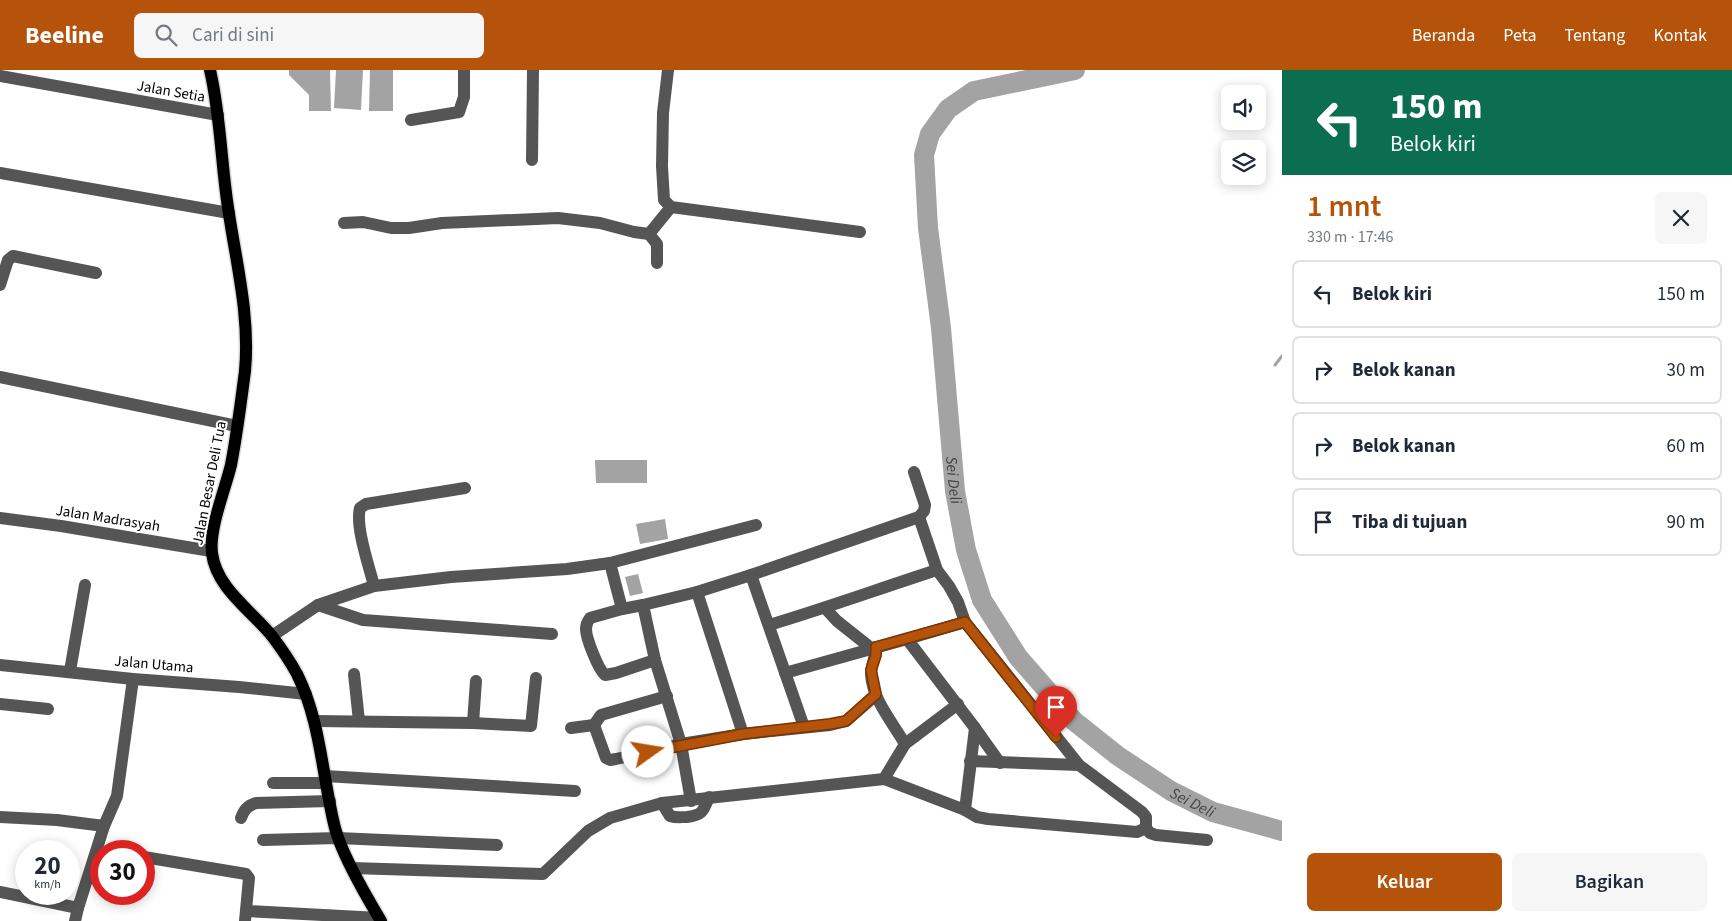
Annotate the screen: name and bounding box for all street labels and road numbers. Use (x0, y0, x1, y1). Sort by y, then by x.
street label: Jalan Setia (135, 75, 207, 108)
street label: Jalan Besar Deli Tua (187, 419, 232, 547)
street label: Jalan Madrasyah (54, 500, 162, 537)
street label: Jalan Utama (114, 651, 194, 678)

